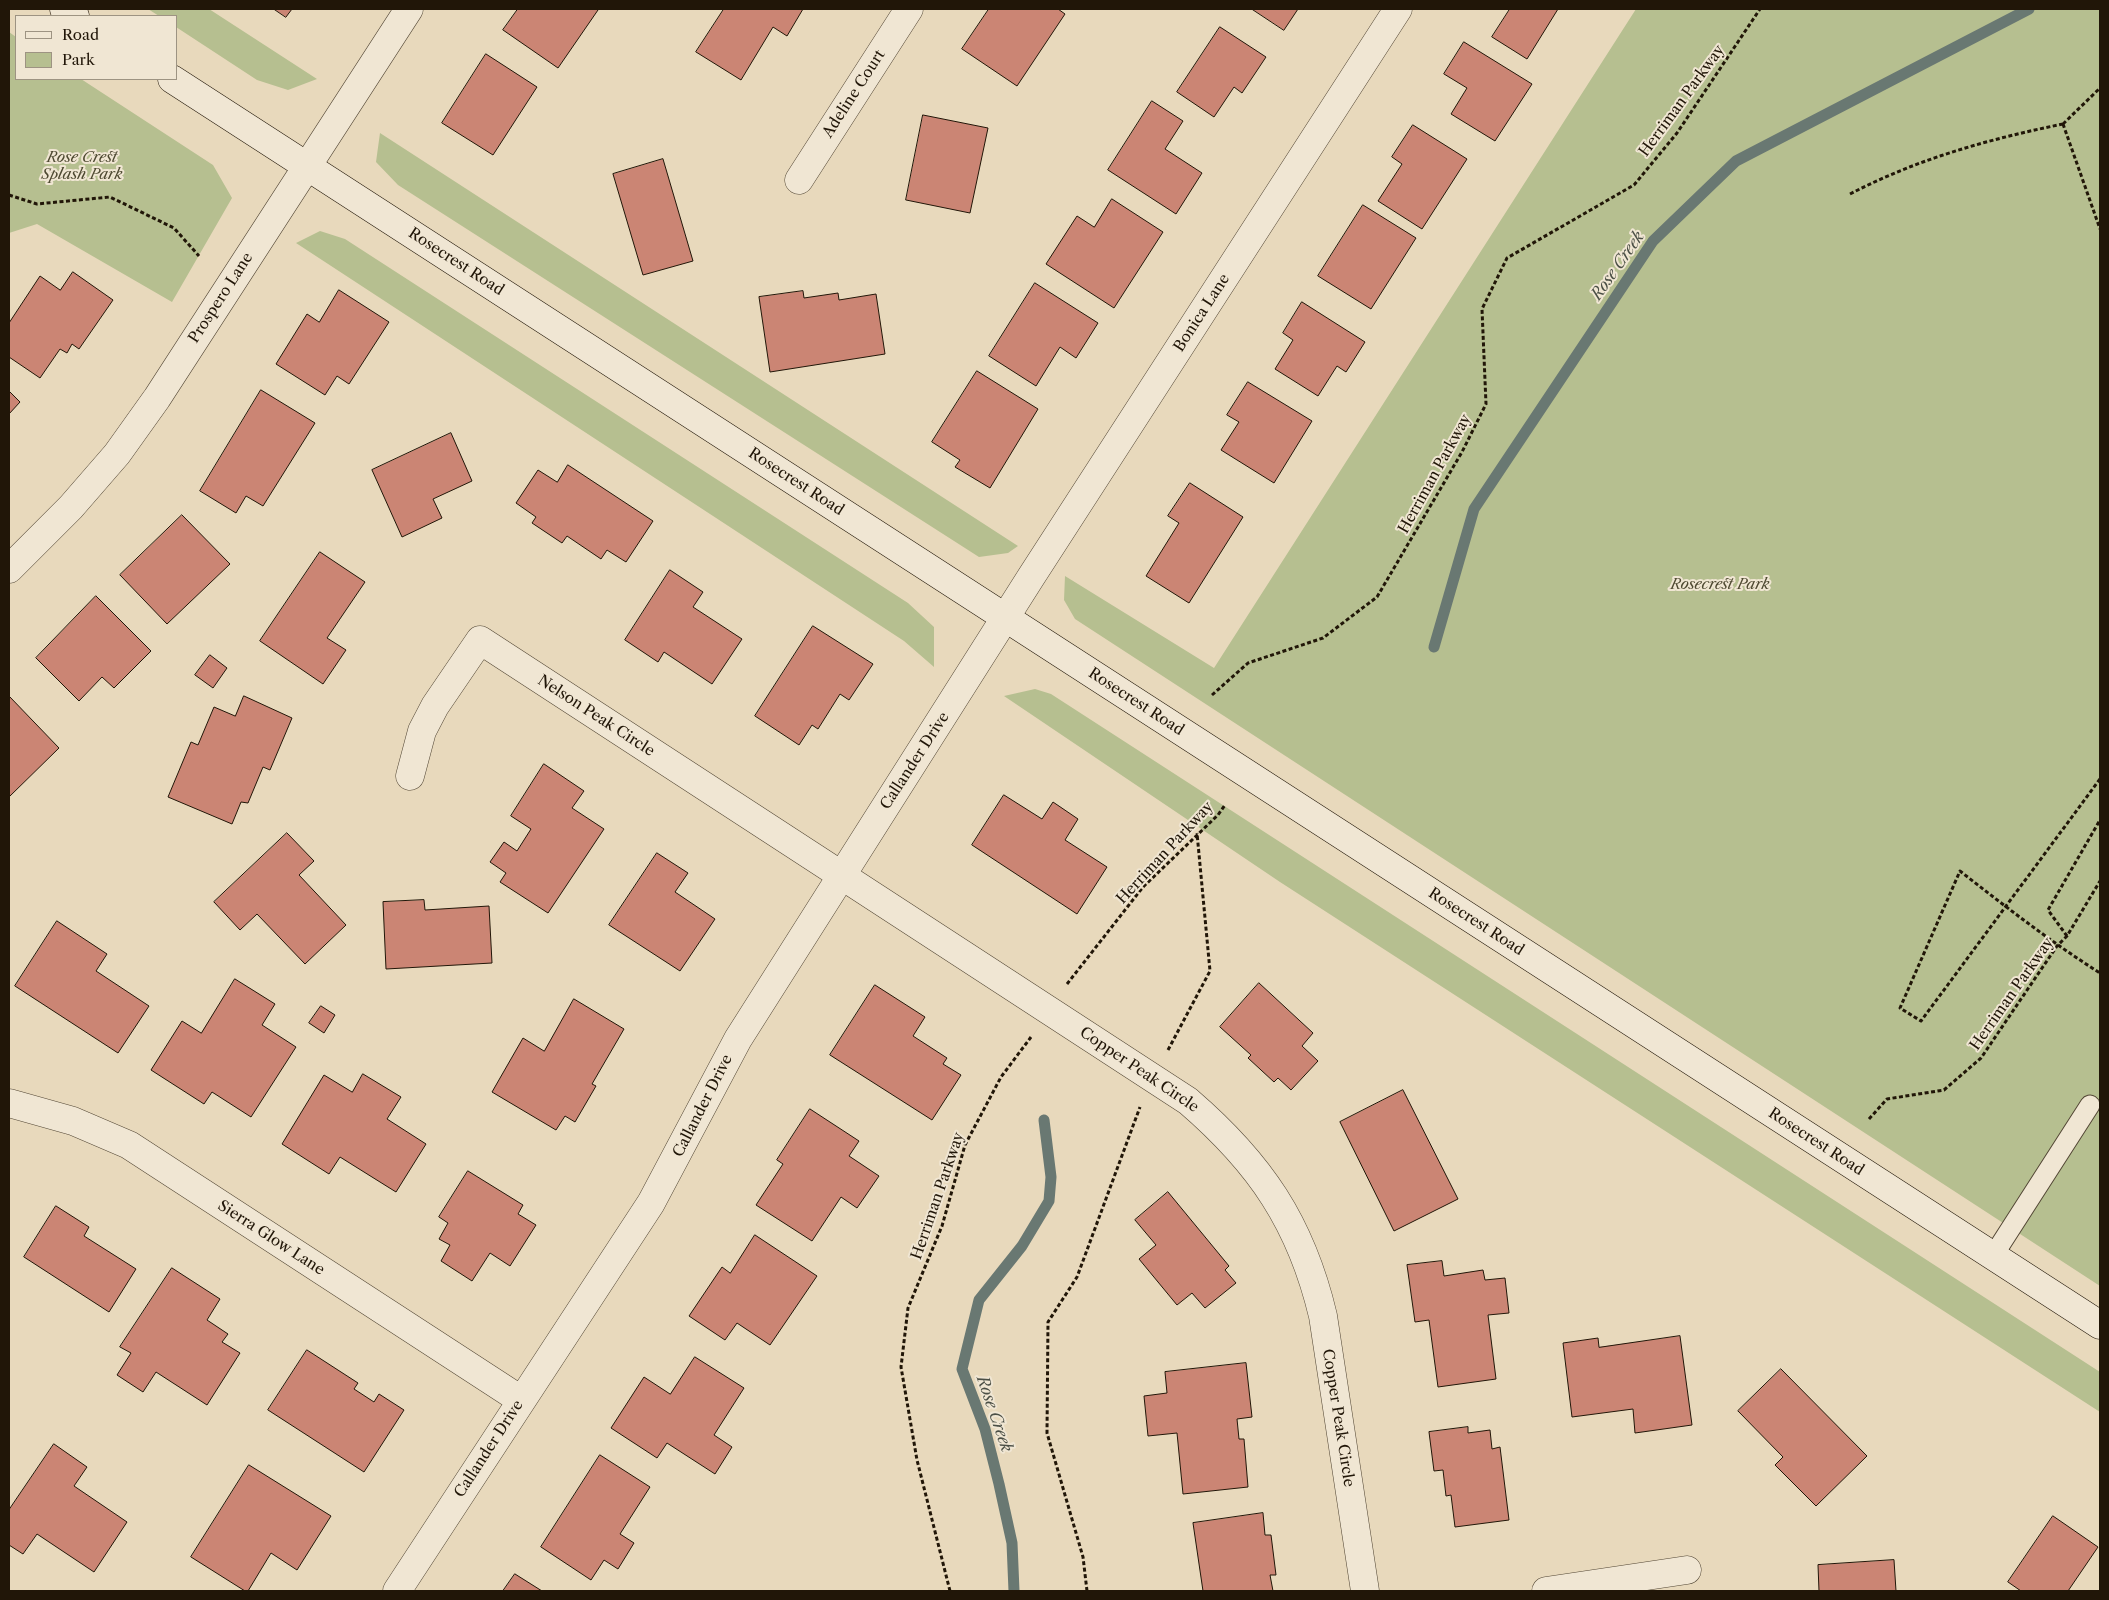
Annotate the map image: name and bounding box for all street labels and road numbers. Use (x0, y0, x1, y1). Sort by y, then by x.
street label: Herriman Parkway (1635, 42, 1729, 160)
street label: Adeline Court (819, 47, 889, 141)
street label: Rosecrest Road (405, 224, 507, 300)
street label: Prospero Lane (185, 249, 257, 347)
street label: Bonica Lane (1170, 271, 1234, 355)
street label: Herriman Parkway (1395, 411, 1475, 537)
street label: Rosecrest Road (745, 444, 847, 520)
street label: Rosecrest Road (1085, 664, 1187, 740)
street label: Nelson Peak Circle (534, 672, 658, 760)
street label: Callander Drive (877, 709, 953, 813)
street label: Herriman Parkway (1113, 798, 1217, 908)
street label: Rosecrest Road (1425, 884, 1527, 960)
street label: Herriman Parkway (1966, 934, 2058, 1054)
street label: Copper Peak Circle (1076, 1024, 1202, 1116)
street label: Callander Drive (669, 1052, 737, 1160)
street label: Rosecrest Road (1765, 1104, 1867, 1180)
street label: Herriman Parkway (908, 1130, 968, 1262)
street label: Sierra Glow Lane (214, 1197, 328, 1279)
street label: Copper Peak Circle (1318, 1348, 1358, 1488)
street label: Callander Drive (451, 1397, 527, 1501)

